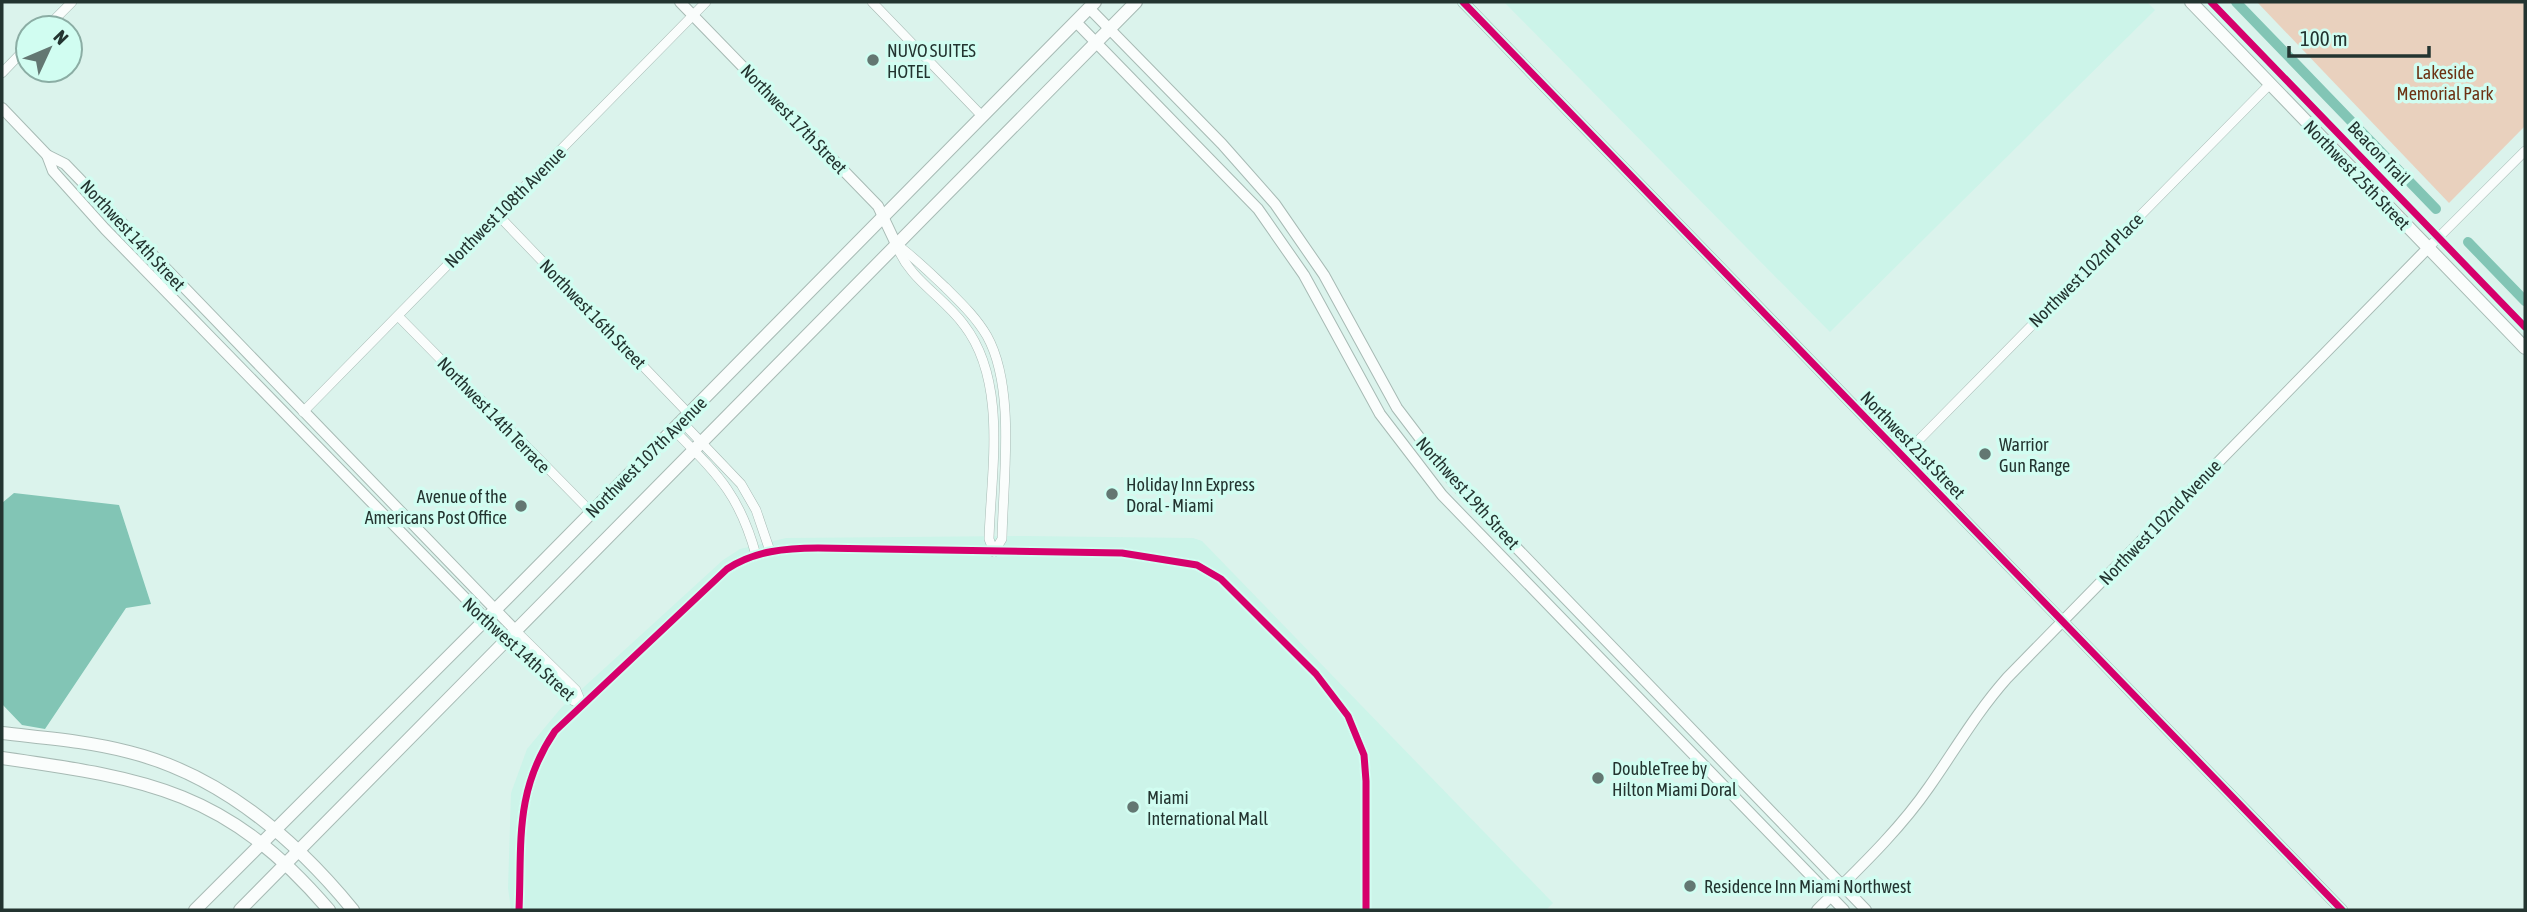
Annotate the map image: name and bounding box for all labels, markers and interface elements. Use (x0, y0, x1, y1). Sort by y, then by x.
north arrow (14, 14, 84, 84)
scale bar (2289, 14, 2429, 58)
text: N (49, 26, 73, 49)
text: 100 m (2300, 26, 2348, 50)
place label: NUVO SUITES HOTEL (887, 40, 976, 82)
marker: NUVO SUITES HOTEL (865, 52, 881, 68)
street label: Northwest 17th Street (737, 60, 851, 178)
park label: Lakeside Memorial Park (2397, 62, 2493, 104)
street label: Northwest 25th Street (2300, 116, 2414, 234)
street label: Beacon Trail (2344, 117, 2415, 189)
street label: Northwest 108th Avenue (440, 142, 570, 272)
street label: Northwest 14th Street (76, 175, 190, 295)
street label: Northwest 102nd Place (2025, 209, 2147, 331)
street label: Northwest 16th Street (536, 255, 650, 373)
street label: Northwest 14th Terrace (433, 353, 555, 477)
street label: Northwest 21st Street (1856, 387, 1970, 503)
street label: Northwest 107th Avenue (581, 392, 711, 522)
street label: Northwest 19th Street (1412, 433, 1524, 553)
place label: Warrior Gun Range (1999, 434, 2070, 476)
marker: Warrior Gun Range (1977, 446, 1993, 462)
street label: Northwest 102nd Avenue (2095, 455, 2225, 589)
place label: Holiday Inn Express Doral - Miami (1126, 474, 1255, 516)
place label: Avenue of the Americans Post Office (365, 486, 507, 528)
marker: Holiday Inn Express Doral - Miami (1104, 486, 1120, 502)
marker: Avenue of the Americans Post Office (513, 498, 529, 514)
street label: Northwest 14th Street (459, 593, 579, 705)
place label: DoubleTree by Hilton Miami Doral (1612, 758, 1737, 800)
marker: DoubleTree by Hilton Miami Doral (1590, 770, 1606, 786)
place label: Miami International Mall (1147, 787, 1268, 829)
marker: Miami International Mall (1125, 799, 1141, 815)
place label: Residence Inn Miami Northwest (1704, 876, 1911, 897)
marker: Residence Inn Miami Northwest (1682, 878, 1698, 894)

